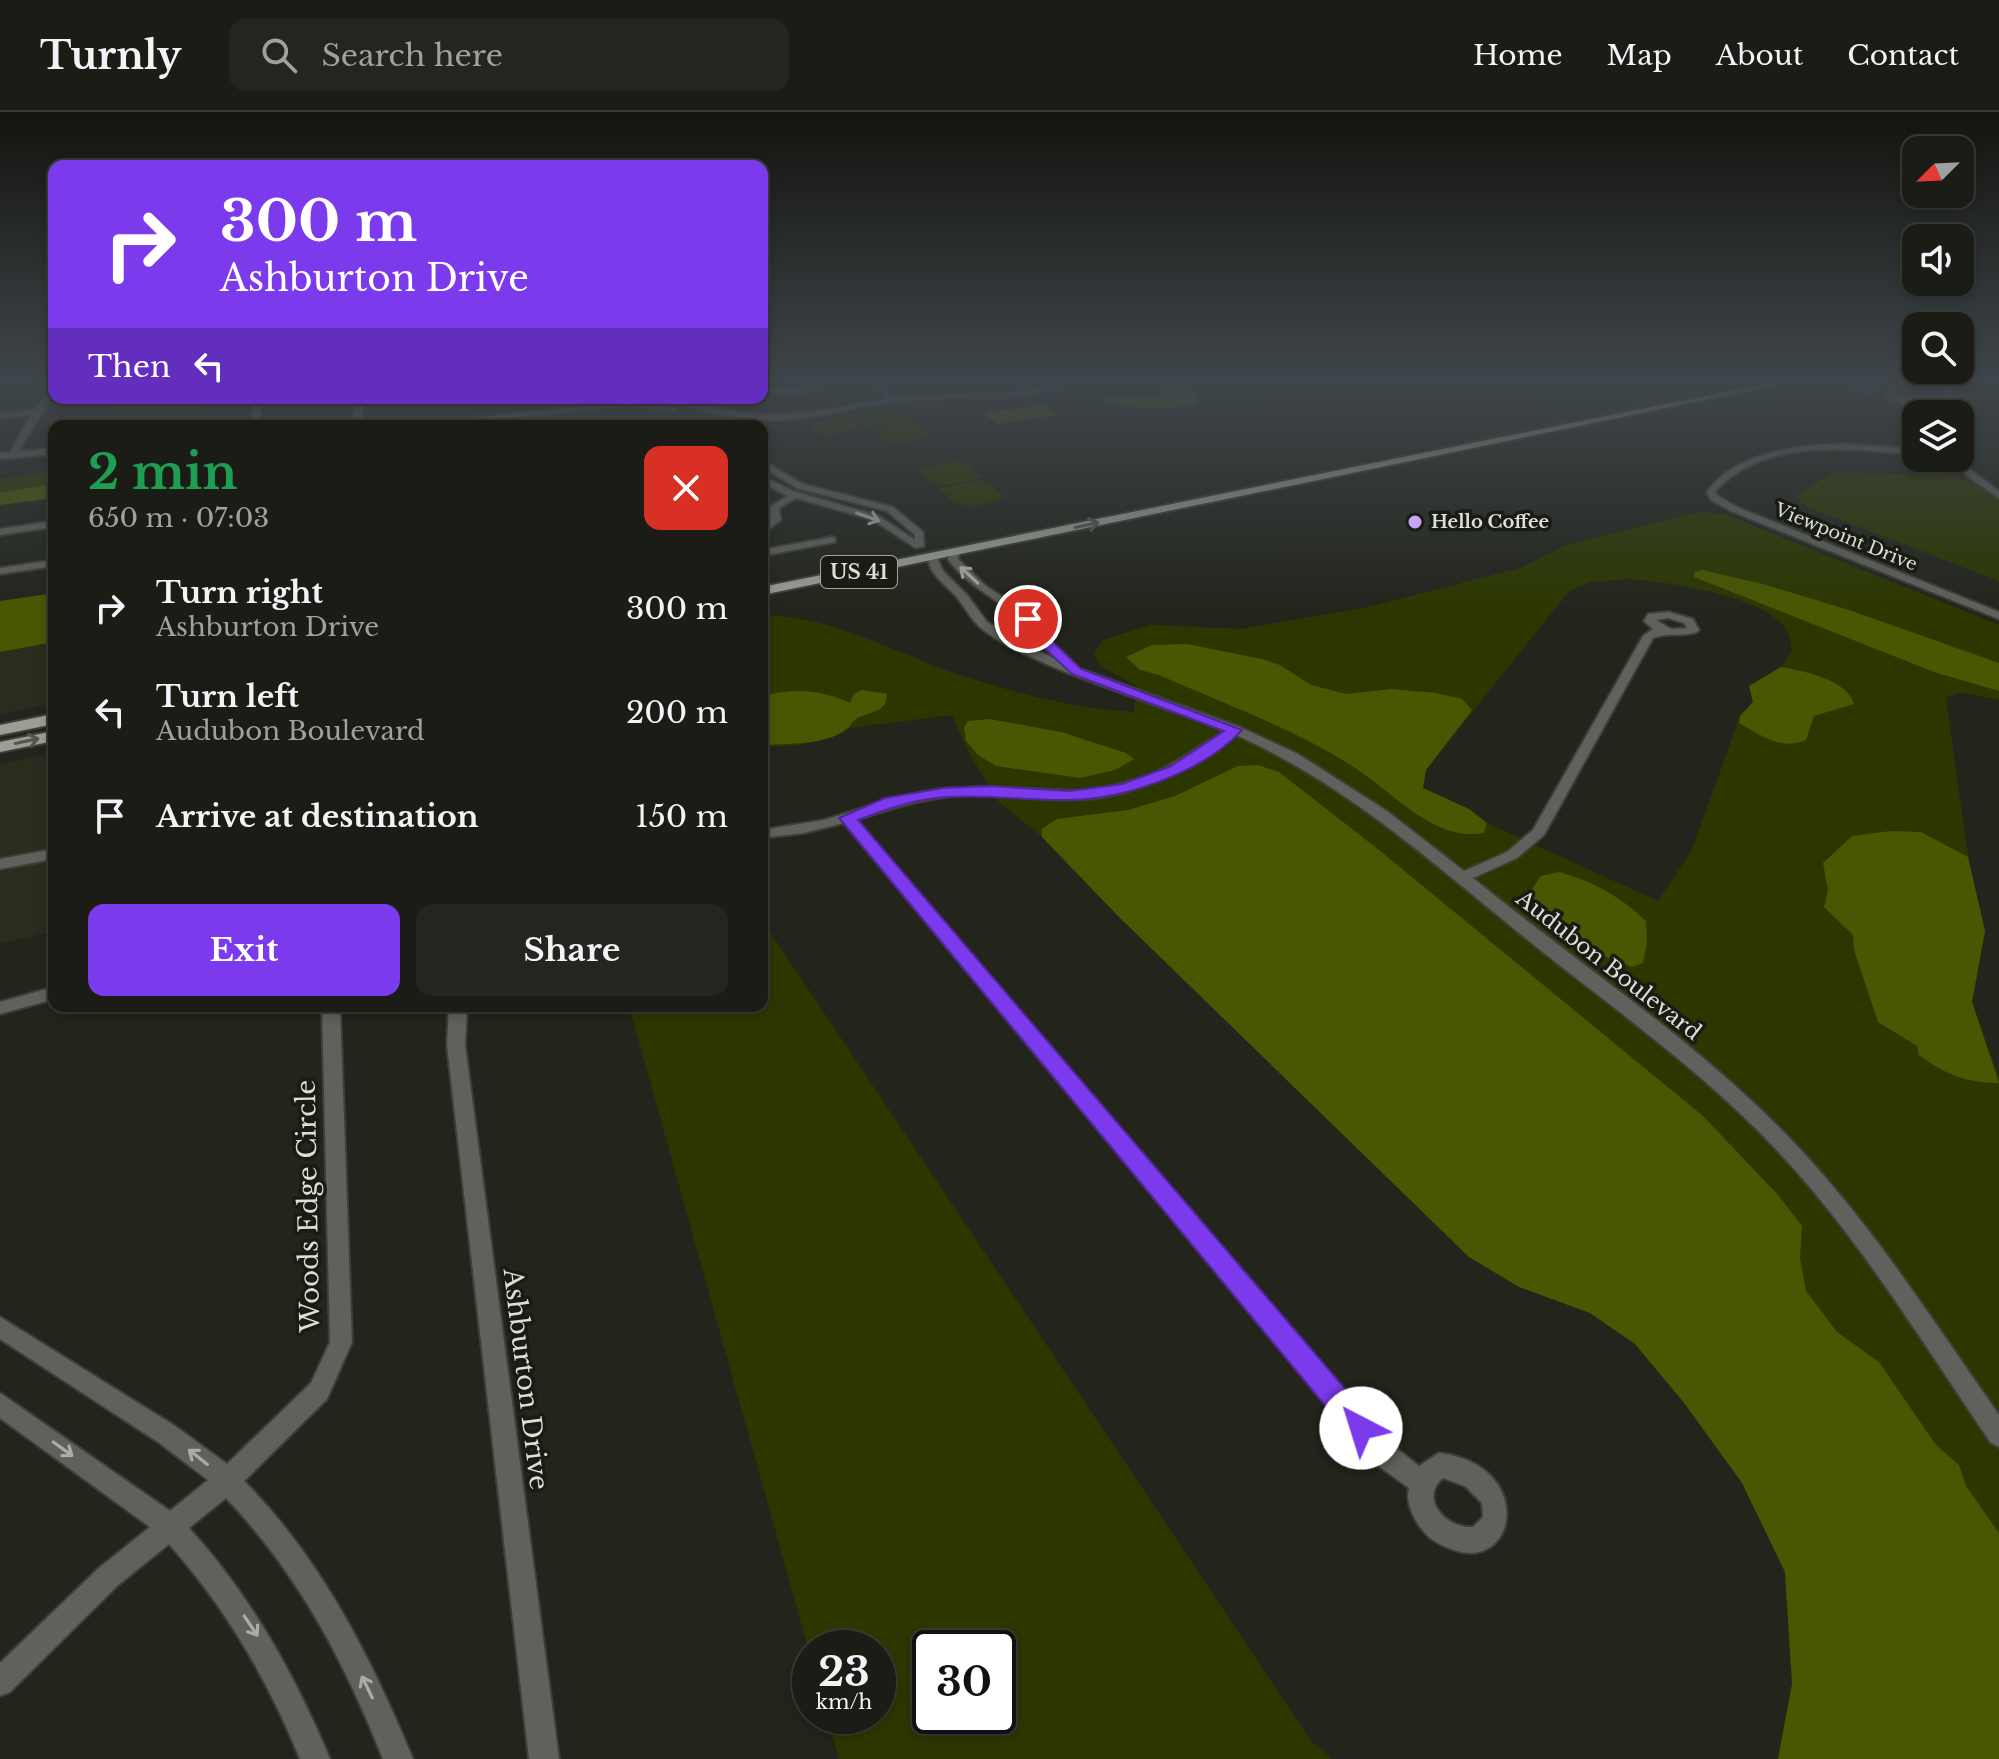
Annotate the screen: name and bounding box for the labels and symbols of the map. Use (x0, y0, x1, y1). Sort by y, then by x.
north arrow (1902, 136, 1974, 208)
street label: Viewpoint Drive (1771, 498, 1920, 576)
one-way arrow (855, 510, 880, 525)
place label: Hello Coffee (1431, 511, 1549, 533)
marker: Hello Coffee (1406, 513, 1424, 531)
one-way arrow (1074, 517, 1099, 532)
road number: US 41 (821, 556, 897, 588)
one-way arrow (959, 566, 979, 584)
pin (994, 585, 1062, 653)
one-way arrow (14, 733, 39, 748)
street label: Audubon Boulevard (1510, 884, 1707, 1046)
street label: Woods Edge Circle (290, 1079, 326, 1334)
street label: Ashburton Drive (496, 1265, 555, 1492)
position arrow (1319, 1386, 1403, 1470)
one-way arrow (52, 1441, 74, 1458)
one-way arrow (188, 1449, 209, 1466)
one-way arrow (242, 1614, 259, 1636)
speed limit sign: 30 (912, 1630, 1016, 1734)
one-way arrow (359, 1676, 375, 1700)

